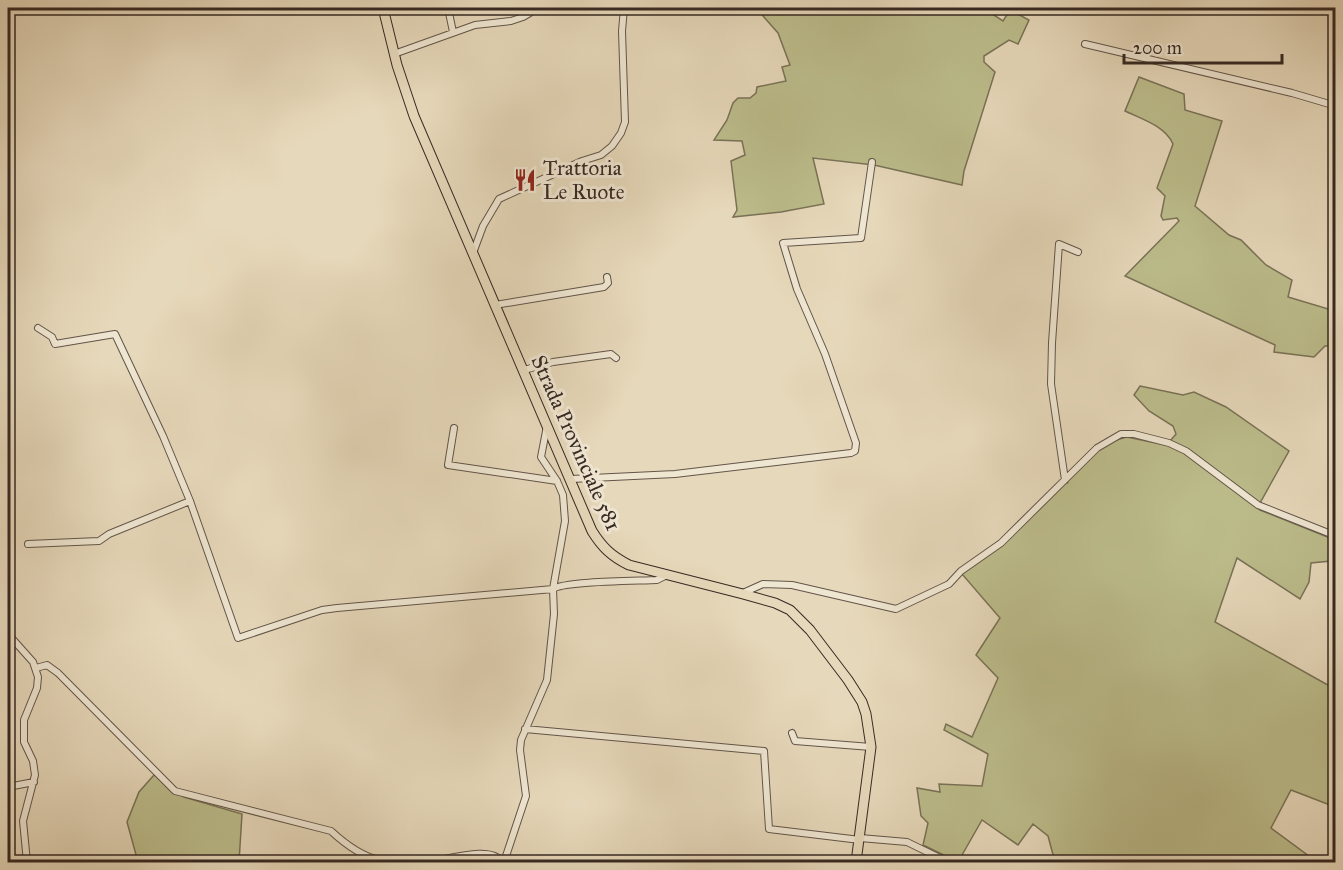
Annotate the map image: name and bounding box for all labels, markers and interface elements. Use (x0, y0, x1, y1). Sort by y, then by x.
scale bar (1124, 27, 1282, 65)
text: 200 m (1133, 37, 1182, 59)
place label: Trattoria Le Ruote (543, 155, 625, 205)
restaurant icon: Trattoria Le Ruote (512, 167, 538, 193)
street label: Strada Provinciale 581 (526, 351, 626, 535)

